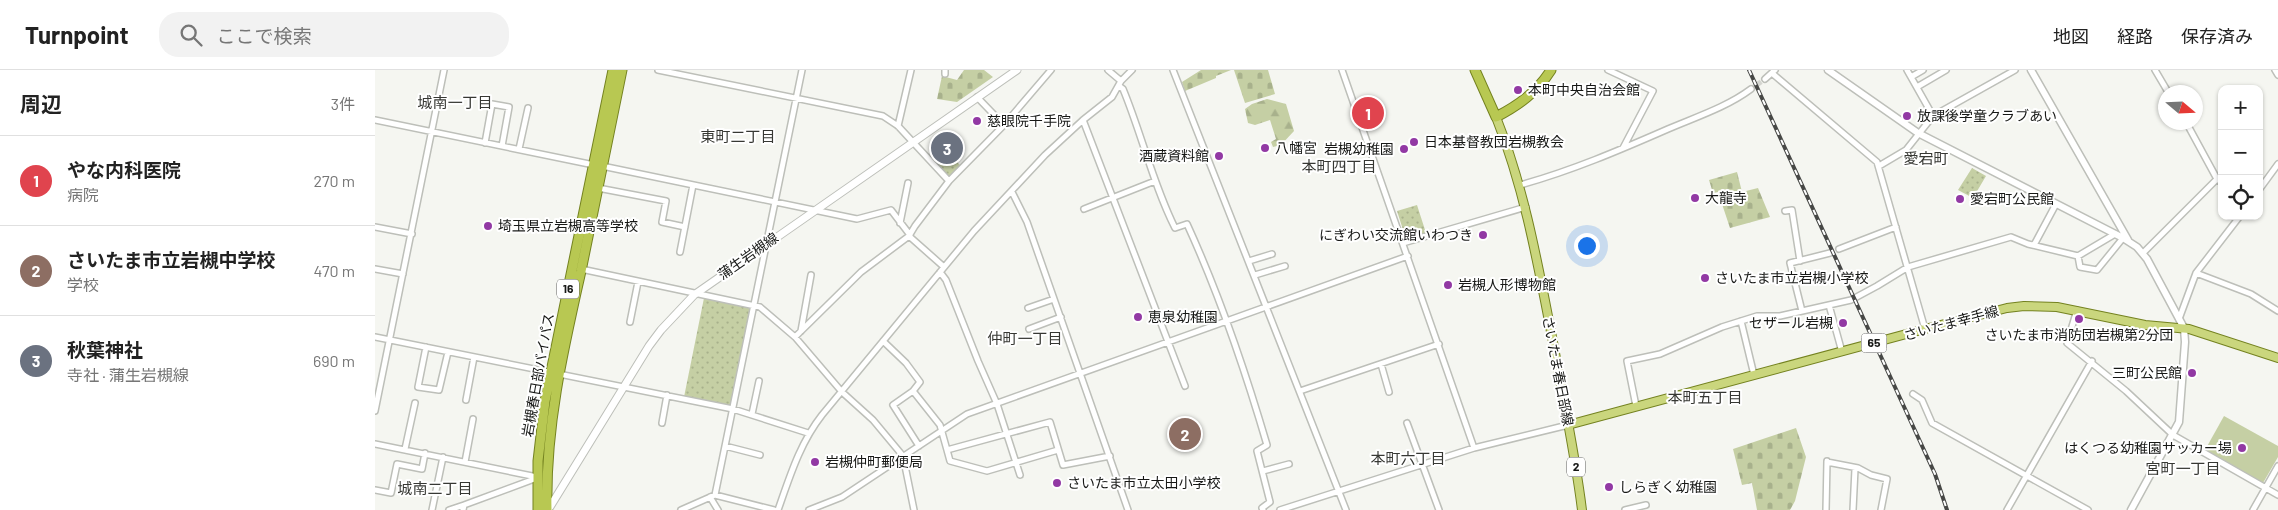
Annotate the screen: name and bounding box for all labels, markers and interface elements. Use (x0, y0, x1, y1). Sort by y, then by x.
search box (159, 12, 509, 57)
text: Turnpoint (25, 20, 129, 49)
icon: search (177, 21, 205, 49)
text: ここで検索 (217, 24, 312, 47)
text: 地図 (2053, 25, 2089, 47)
text: 経路 (2117, 25, 2153, 47)
text: 保存済み (2181, 25, 2253, 47)
place label: 本町中央自治会館 (1528, 81, 1640, 98)
marker: 本町中央自治会館 (1512, 84, 1524, 96)
north arrow (2158, 85, 2203, 130)
map controls (2218, 85, 2263, 220)
button: + (2218, 85, 2263, 130)
text: 周辺 (20, 91, 62, 116)
district label: 城南一丁目 (417, 93, 493, 111)
text: 3件 (331, 94, 355, 113)
pin: 1 (1352, 94, 1384, 132)
place label: 放課後学童クラブあい (1917, 107, 2057, 124)
marker: 放課後学童クラブあい (1901, 110, 1913, 122)
place label: 慈眼院千手院 (987, 112, 1071, 129)
marker: 慈眼院千手院 (971, 115, 983, 127)
district label: 東町二丁目 (700, 127, 776, 145)
pin: 3 (931, 129, 963, 167)
button: − (2218, 130, 2263, 175)
place label: 日本基督教団岩槻教会 (1424, 133, 1564, 150)
marker: 日本基督教団岩槻教会 (1408, 136, 1420, 148)
place label: 八幡宮 (1275, 139, 1317, 156)
place label: 岩槻幼稚園 (1324, 140, 1394, 157)
marker: 八幡宮 (1259, 142, 1271, 154)
marker: 岩槻幼稚園 (1398, 143, 1410, 155)
place label: 酒蔵資料館 (1139, 147, 1209, 164)
district label: 愛宕町 (1903, 149, 1949, 167)
marker: 酒蔵資料館 (1213, 150, 1225, 162)
district label: 本町四丁目 (1301, 157, 1377, 175)
text: やな内科医院 (67, 158, 181, 181)
text: 1 (33, 171, 39, 190)
text: 270 m (313, 171, 355, 190)
button: locate (2218, 175, 2263, 220)
text: 病院 (67, 185, 99, 204)
place label: 大龍寺 (1705, 189, 1747, 206)
place label: 愛宕町公民館 (1970, 190, 2054, 207)
marker: 大龍寺 (1689, 192, 1701, 204)
marker: 愛宕町公民館 (1954, 193, 1966, 205)
place label: 埼玉県立岩槻高等学校 (498, 217, 638, 234)
marker: 埼玉県立岩槻高等学校 (482, 220, 494, 232)
place label: にぎわい交流館いわつき (1319, 226, 1473, 243)
street label: 蒲生岩槻線 (714, 229, 781, 283)
marker: にぎわい交流館いわつき (1477, 229, 1489, 241)
your location (1574, 233, 1600, 259)
text: さいたま市立岩槻中学校 (67, 248, 275, 271)
text: 2 (32, 261, 40, 280)
text: 470 m (314, 261, 355, 280)
place label: さいたま市立岩槻小学校 (1715, 269, 1869, 286)
marker: さいたま市立岩槻小学校 (1699, 272, 1711, 284)
text: 学校 (67, 275, 99, 294)
place label: 岩槻人形博物館 (1458, 276, 1556, 293)
marker: 岩槻人形博物館 (1442, 279, 1454, 291)
road number: 16 (557, 280, 579, 298)
street label: さいたま幸手線 (1902, 302, 2000, 343)
place label: 恵泉幼稚園 (1148, 308, 1218, 325)
marker: 恵泉幼稚園 (1132, 311, 1144, 323)
street label: 岩槻春日部バイパス (518, 312, 557, 438)
marker: さいたま市消防団岩槻第2分団 (2073, 313, 2085, 325)
place label: セザール岩槻 (1749, 314, 1833, 331)
street label: さいたま春日部線 (1540, 315, 1577, 427)
marker: セザール岩槻 (1837, 317, 1849, 329)
place label: さいたま市消防団岩槻第2分団 (1984, 326, 2174, 343)
district label: 仲町一丁目 (987, 329, 1063, 347)
road number: 65 (1861, 334, 1887, 352)
text: 秋葉神社 (67, 338, 143, 361)
text: 3 (32, 351, 40, 370)
text: 690 m (313, 351, 355, 370)
place label: 三町公民館 (2112, 364, 2182, 381)
text: 寺社 · 蒲生岩槻線 (67, 365, 189, 384)
marker: 三町公民館 (2186, 367, 2198, 379)
district label: 本町五丁目 (1667, 388, 1743, 406)
pin: 2 (1169, 415, 1201, 453)
place label: はくつる幼稚園サッカー場 (2064, 439, 2232, 456)
marker: はくつる幼稚園サッカー場 (2236, 442, 2248, 454)
district label: 本町六丁目 (1370, 449, 1446, 467)
place label: 岩槻仲町郵便局 (825, 453, 923, 470)
marker: 岩槻仲町郵便局 (809, 456, 821, 468)
road number: 2 (1567, 458, 1585, 477)
district label: 宮町一丁目 (2145, 459, 2221, 477)
place label: さいたま市立太田小学校 (1067, 474, 1221, 491)
marker: さいたま市立太田小学校 (1051, 477, 1063, 489)
place label: しらぎく幼稚園 (1619, 478, 1717, 495)
district label: 城南二丁目 (397, 479, 473, 497)
marker: しらぎく幼稚園 (1603, 481, 1615, 493)

